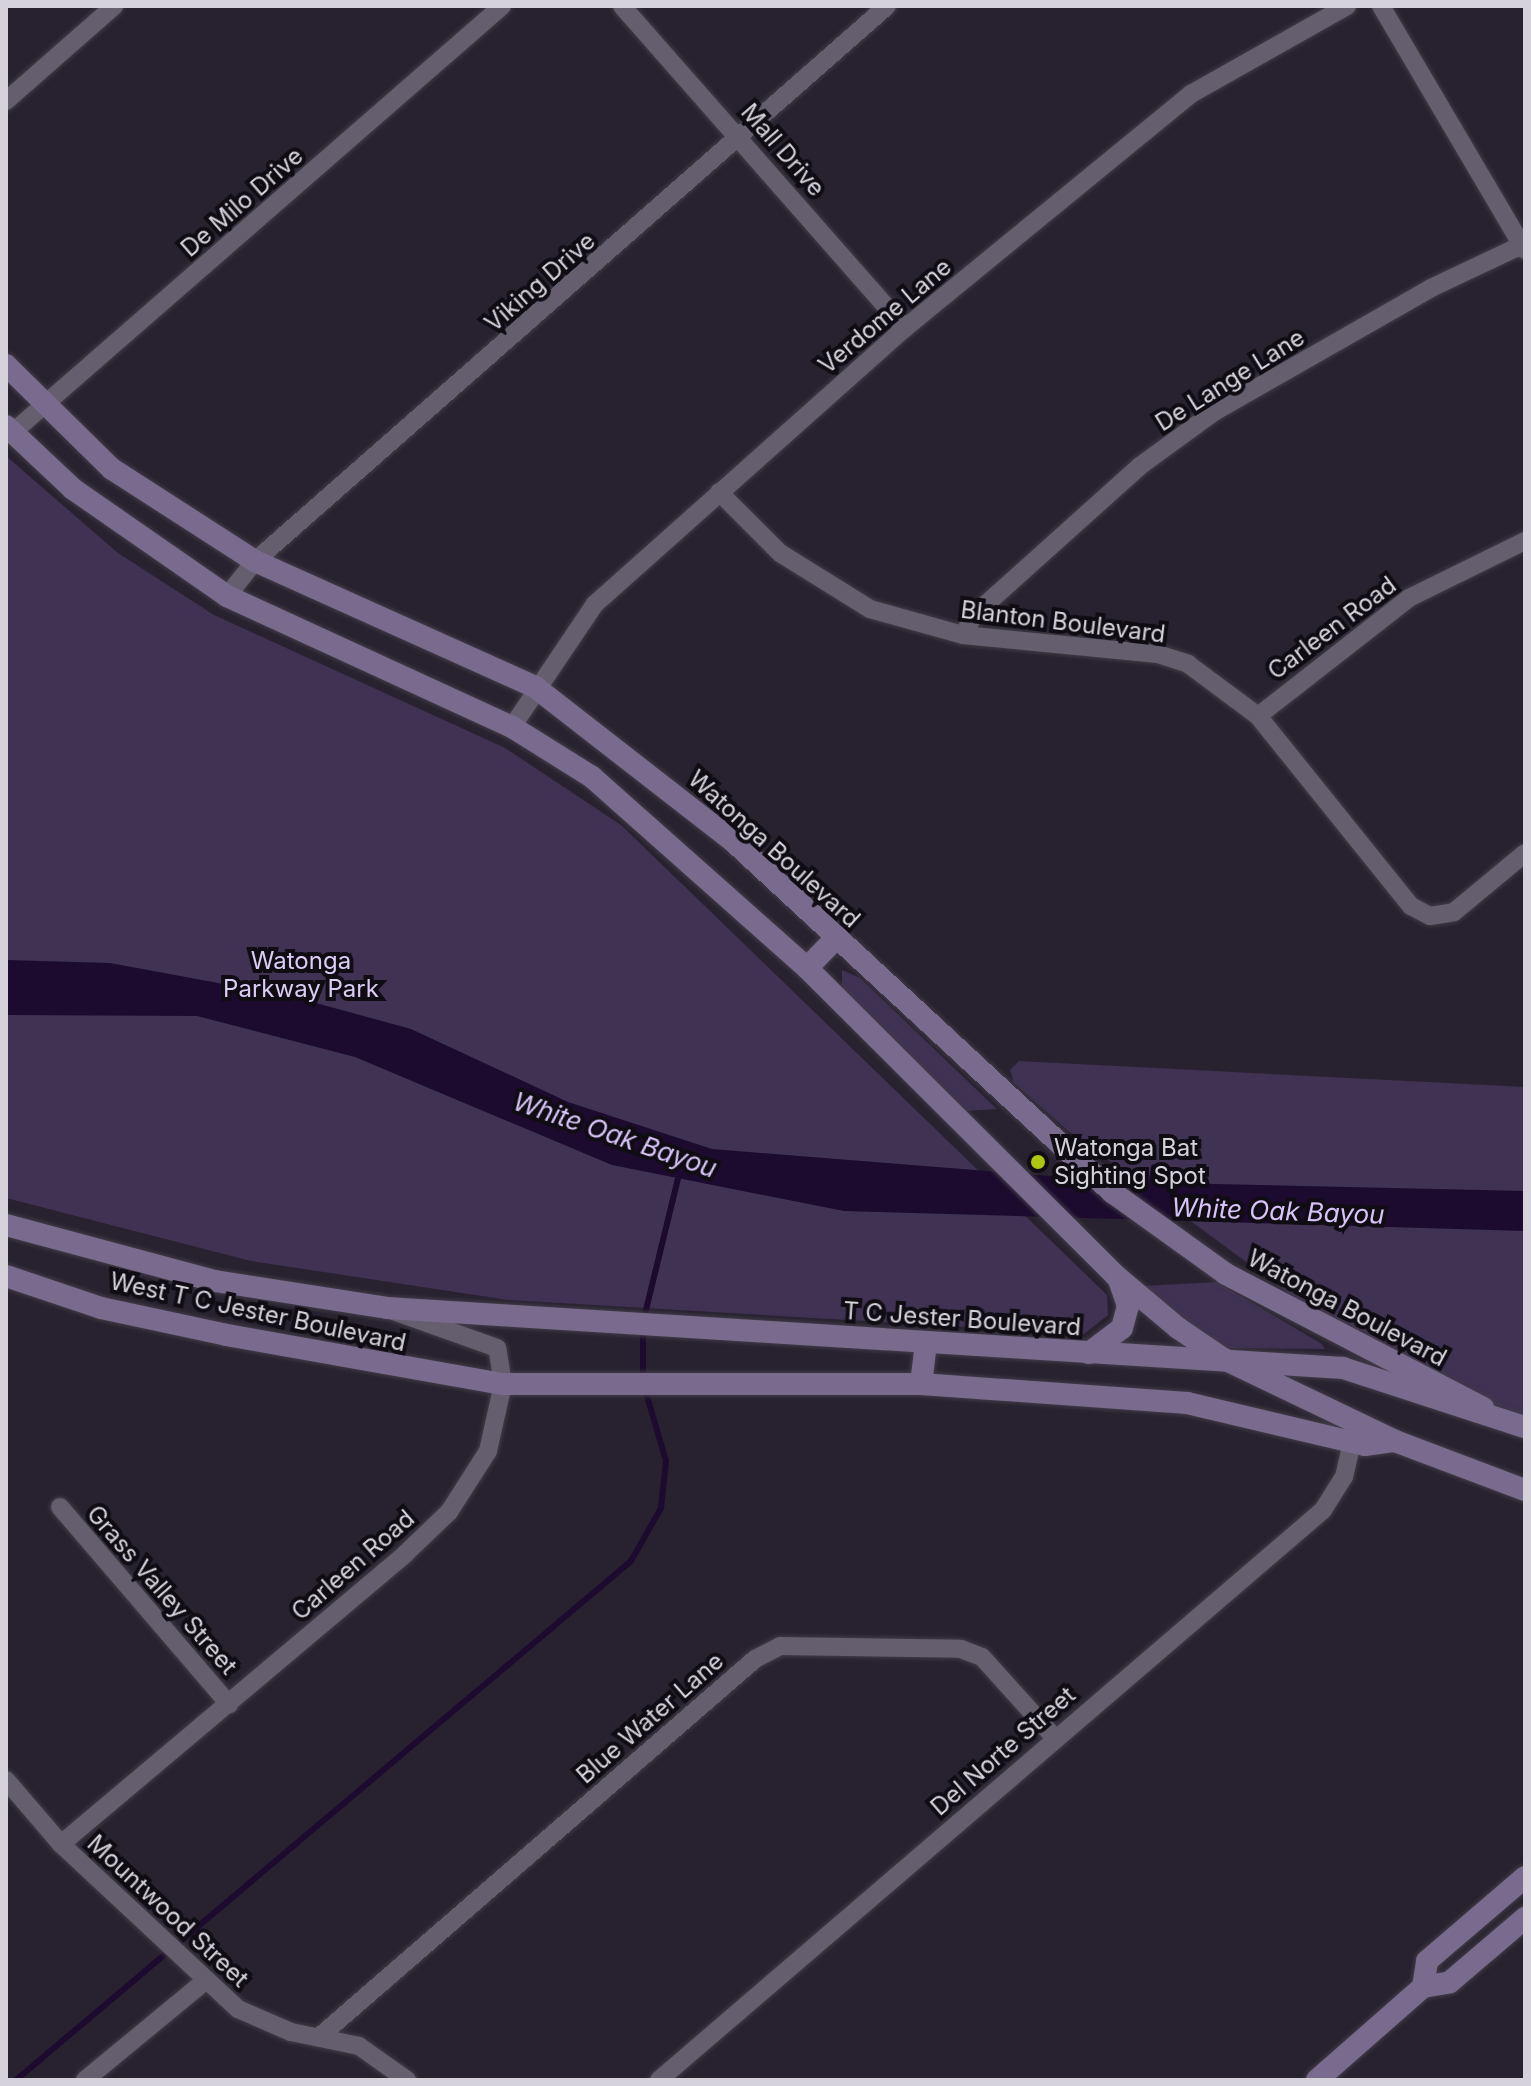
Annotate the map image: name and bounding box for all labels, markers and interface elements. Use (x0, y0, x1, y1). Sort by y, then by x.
street label: Mall Drive (735, 98, 831, 202)
street label: De Milo Drive (175, 141, 309, 263)
street label: Viking Drive (479, 226, 601, 338)
street label: Verdome Lane (813, 252, 957, 380)
street label: De Lange Lane (1150, 323, 1310, 437)
street label: Carleen Road (1262, 570, 1402, 686)
street label: Blanton Boulevard (959, 595, 1167, 649)
street label: Watonga Boulevard (682, 764, 866, 934)
park label: Watonga Parkway Park (223, 947, 379, 1003)
water label: White Oak Bayou (509, 1086, 721, 1184)
place label: Watonga Bat Sighting Spot (1054, 1134, 1206, 1190)
marker: Watonga Bat Sighting Spot (1029, 1153, 1047, 1171)
water label: White Oak Bayou (1171, 1192, 1385, 1230)
street label: Watonga Boulevard (1243, 1243, 1451, 1373)
street label: West T C Jester Boulevard (107, 1267, 409, 1357)
street label: T C Jester Boulevard (842, 1296, 1082, 1342)
street label: Grass Valley Street (81, 1500, 243, 1680)
street label: Carleen Road (286, 1504, 420, 1626)
street label: Blue Water Lane (571, 1646, 729, 1790)
street label: Del Norte Street (925, 1680, 1081, 1822)
street label: Mountwood Street (81, 1829, 255, 1993)

